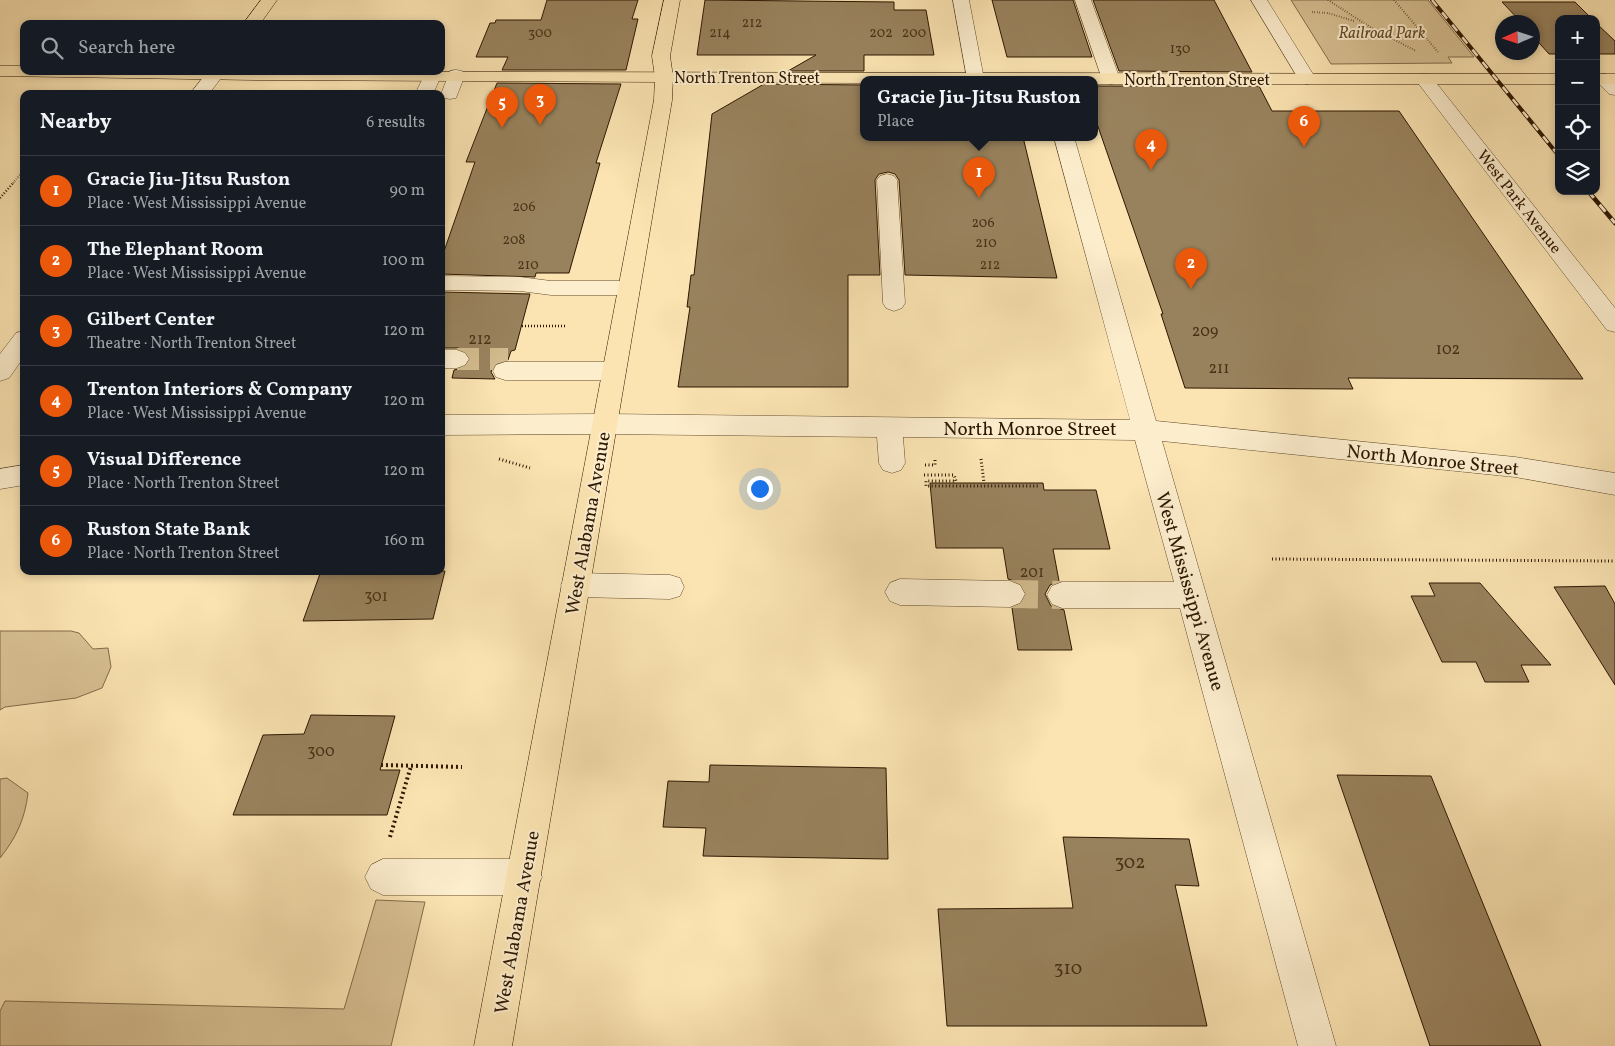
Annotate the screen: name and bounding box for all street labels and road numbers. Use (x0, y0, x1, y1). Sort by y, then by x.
street label: North Trenton Street (674, 68, 820, 90)
street label: North Trenton Street (1124, 70, 1270, 92)
street label: West Park Avenue (1471, 146, 1566, 259)
street label: North Monroe Street (943, 417, 1117, 443)
street label: West Alabama Avenue (560, 430, 618, 617)
street label: North Monroe Street (1345, 439, 1521, 483)
street label: West Mississippi Avenue (1148, 489, 1230, 694)
street label: West Alabama Avenue (489, 829, 547, 1016)

